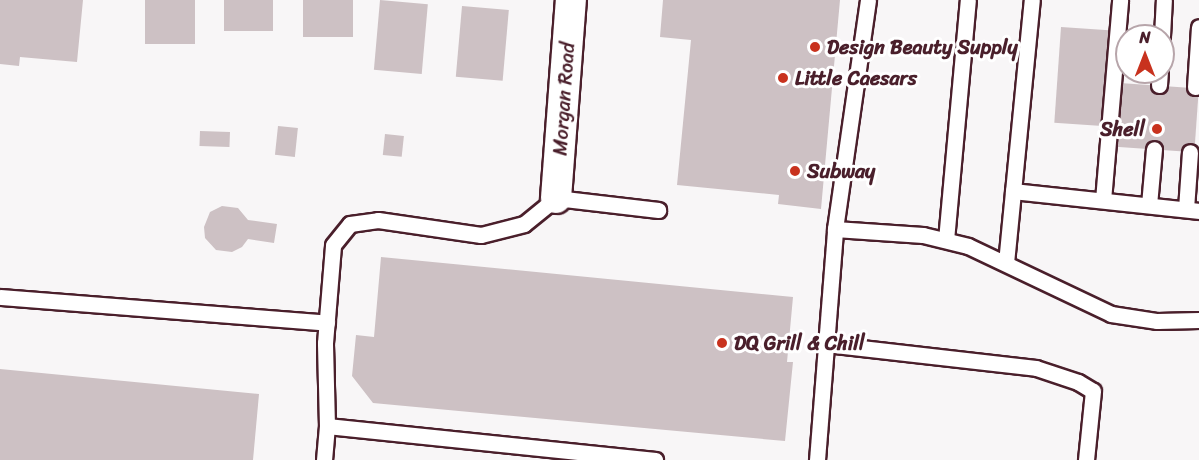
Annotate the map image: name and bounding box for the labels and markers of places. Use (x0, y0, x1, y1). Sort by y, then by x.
place label: Design Beauty Supply (827, 35, 1019, 59)
marker: Design Beauty Supply (808, 40, 822, 54)
place label: Little Caesars (795, 66, 916, 90)
marker: Little Caesars (776, 71, 790, 85)
place label: Shell (1100, 117, 1145, 141)
marker: Shell (1150, 122, 1164, 136)
place label: Subway (807, 159, 875, 183)
marker: Subway (788, 164, 802, 178)
place label: DQ Grill & Chill (734, 331, 865, 355)
marker: DQ Grill & Chill (715, 336, 729, 350)

